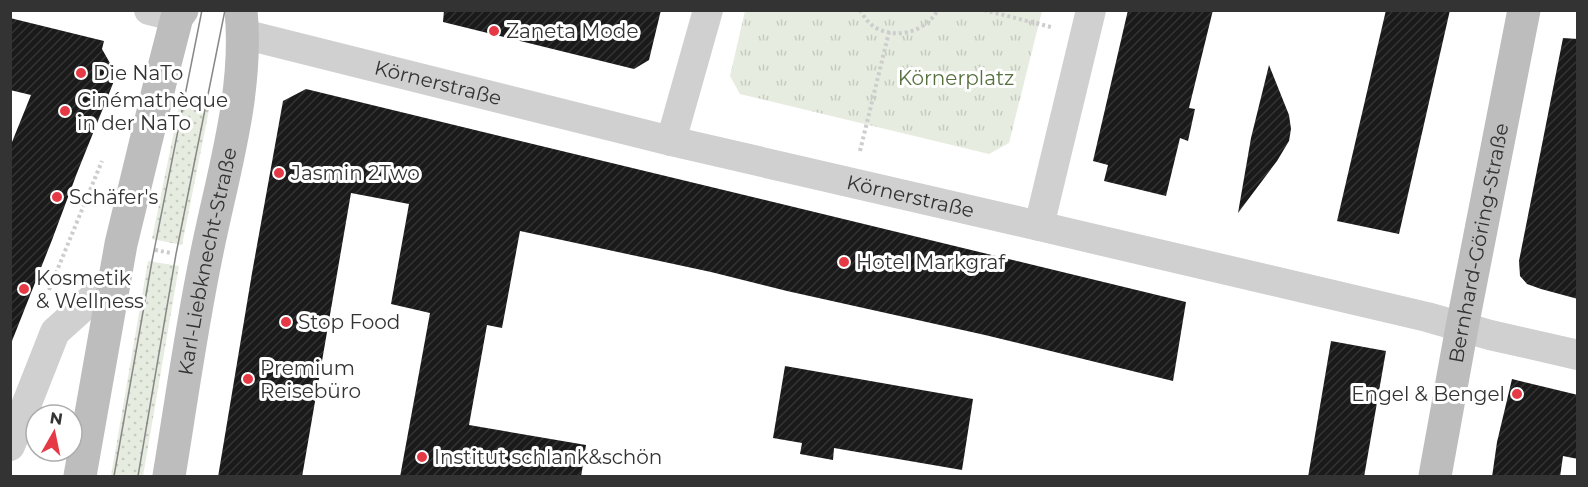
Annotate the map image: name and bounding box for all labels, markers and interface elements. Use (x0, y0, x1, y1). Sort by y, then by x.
place label: Zaneta Mode (506, 19, 638, 43)
marker: Zaneta Mode (487, 24, 501, 38)
street label: Körnerstraße (372, 55, 504, 110)
place label: Die NaTo (93, 61, 183, 85)
marker: Die NaTo (74, 66, 88, 80)
park label: Körnerplatz (898, 66, 1014, 90)
place label: Cinémathèque in der NaTo (77, 88, 228, 135)
marker: Cinémathèque in der NaTo (58, 104, 72, 118)
street label: Bernhard-Göring-Straße (1444, 121, 1514, 365)
street label: Karl-Liebknecht-Straße (173, 145, 242, 377)
place label: Jasmin 2Two (290, 161, 420, 185)
marker: Jasmin 2Two (272, 166, 286, 180)
street label: Körnerstraße (844, 170, 977, 223)
place label: Schäfer's (69, 185, 158, 209)
marker: Schäfer's (50, 190, 64, 204)
place label: Hotel Markgraf (856, 250, 1006, 274)
marker: Hotel Markgraf (837, 255, 851, 269)
place label: Kosmetik & Wellness (36, 266, 144, 313)
marker: Kosmetik & Wellness (17, 282, 31, 296)
place label: Stop Food (298, 310, 400, 334)
marker: Stop Food (279, 315, 293, 329)
place label: Premium Reisebüro (260, 356, 361, 403)
marker: Premium Reisebüro (241, 372, 255, 386)
place label: Engel & Bengel (1351, 382, 1505, 406)
marker: Engel & Bengel (1510, 387, 1524, 401)
north arrow (24, 403, 84, 463)
text: N (48, 408, 64, 429)
place label: Institut schlank&schön (434, 445, 662, 469)
marker: Institut schlank&schön (415, 450, 429, 464)

